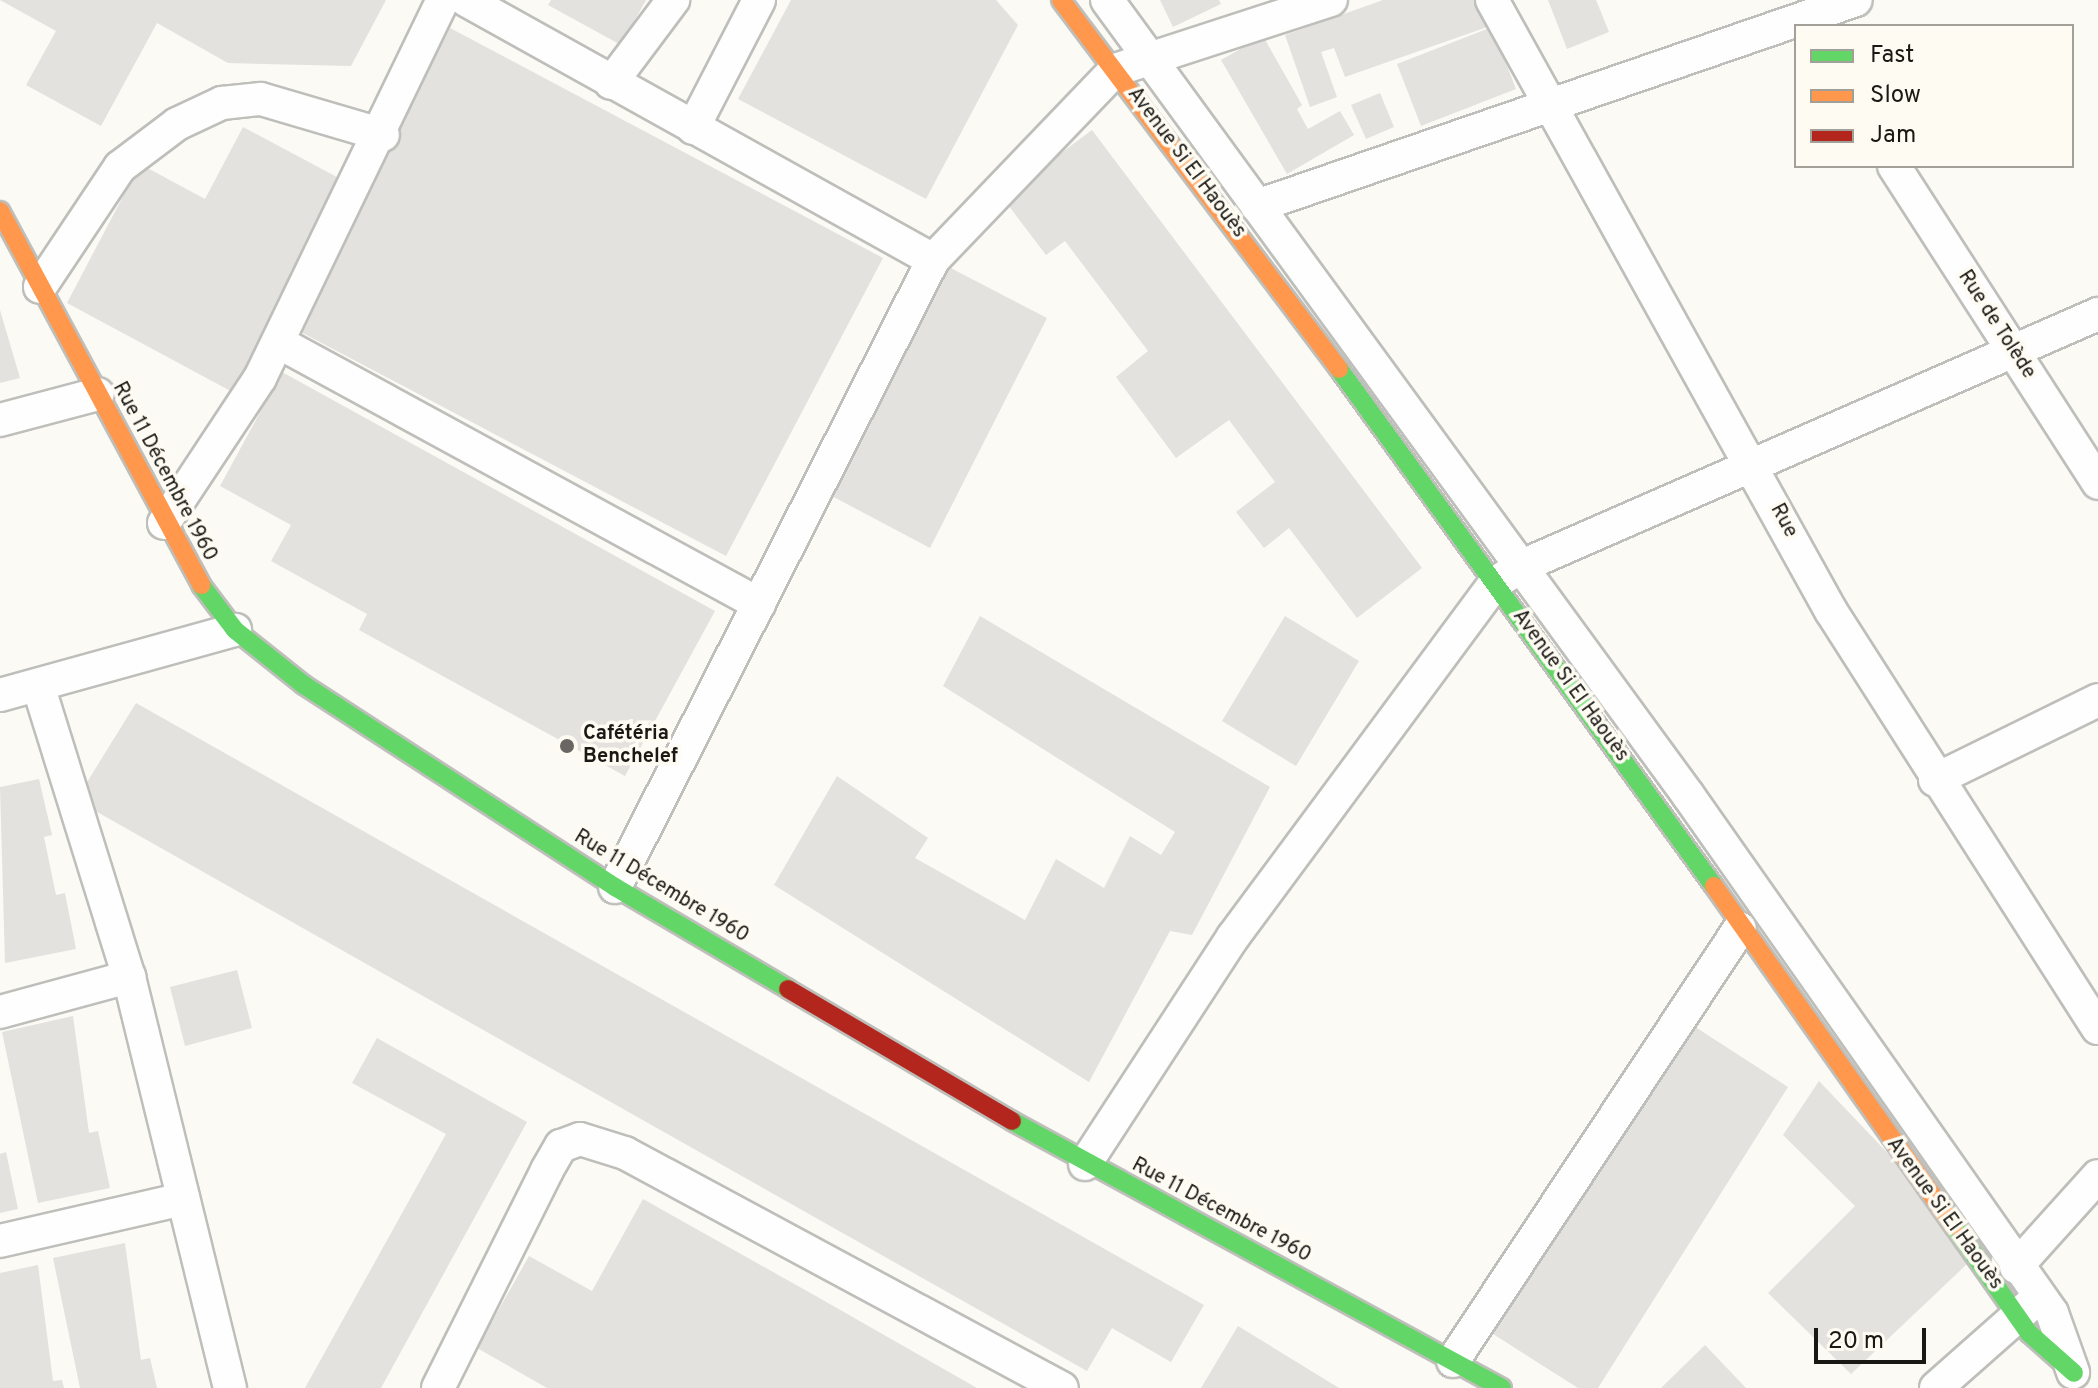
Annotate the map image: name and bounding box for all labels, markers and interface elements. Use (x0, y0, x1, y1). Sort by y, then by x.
legend (1794, 24, 2074, 168)
text: Fast (1870, 41, 1914, 71)
text: Slow (1870, 81, 1921, 111)
street label: Avenue Si El Haouès (1122, 83, 1250, 243)
text: Jam (1870, 121, 1916, 151)
street label: Rue de Tolède (1952, 266, 2040, 384)
street label: Rue 11 Décembre 1960 (107, 378, 221, 566)
street label: Rue (1764, 500, 1802, 542)
street label: Avenue Si El Haouès (1507, 605, 1633, 767)
place label: Cafétéria Benchelef (583, 722, 678, 769)
marker: Cafétéria Benchelef (558, 737, 576, 755)
street label: Rue 11 Décembre 1960 (569, 825, 753, 949)
street label: Avenue Si El Haouès (1881, 1133, 2007, 1295)
street label: Rue 11 Décembre 1960 (1127, 1154, 1315, 1268)
scale bar (1818, 1312, 1930, 1362)
text: 20 m (1828, 1327, 1884, 1357)

